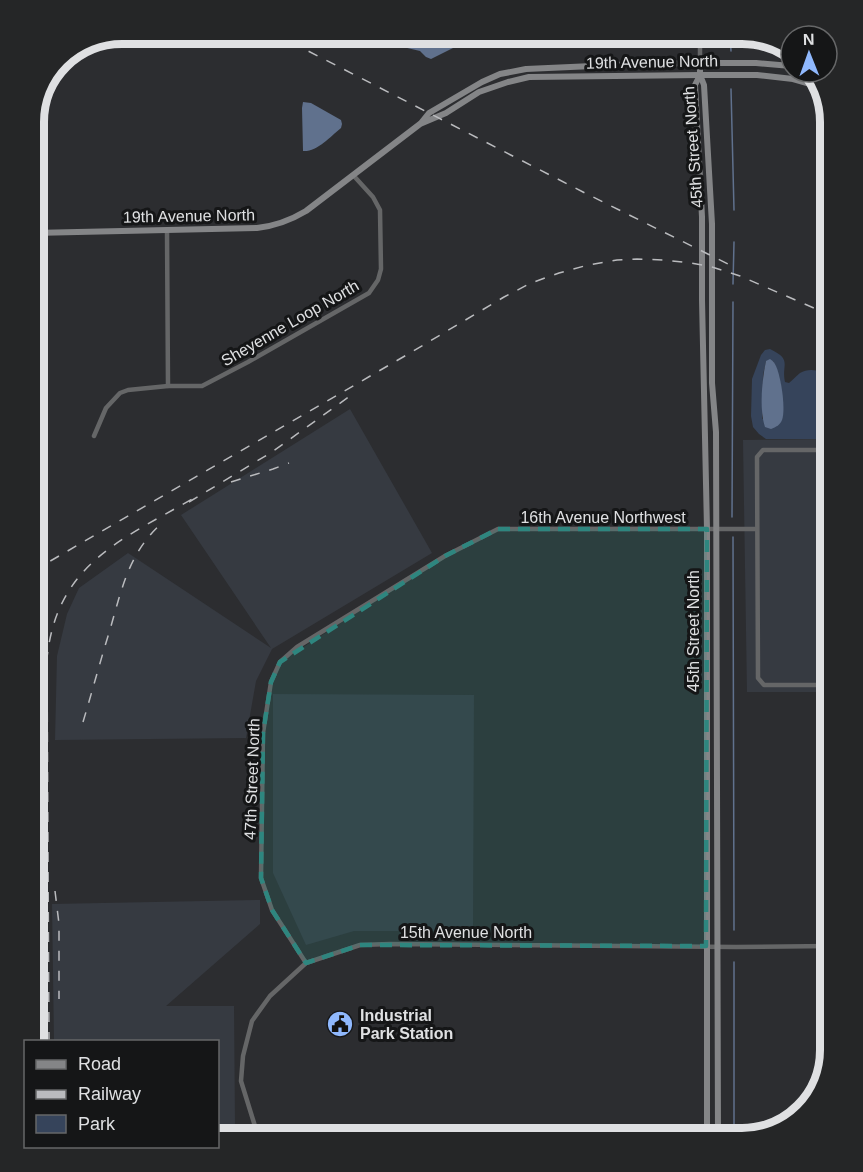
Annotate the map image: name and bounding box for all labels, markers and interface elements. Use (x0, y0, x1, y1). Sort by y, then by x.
north arrow (779, 24, 839, 84)
text: N (803, 31, 815, 48)
street label: 19th Avenue North (586, 52, 718, 72)
street label: 45th Street North (680, 86, 706, 208)
street label: 19th Avenue North (123, 206, 255, 226)
street label: Sheyenne Loop North (218, 277, 362, 369)
street label: 16th Avenue Northwest (520, 509, 686, 526)
street label: 45th Street North (685, 570, 702, 692)
street label: 47th Street North (241, 718, 263, 840)
street label: 15th Avenue North (400, 924, 532, 941)
place label: Industrial Park Station (360, 1007, 453, 1042)
public building icon: Industrial Park Station (325, 1009, 355, 1039)
legend (24, 1040, 219, 1148)
text: Road (78, 1054, 121, 1074)
text: Railway (78, 1084, 141, 1104)
text: Park (78, 1114, 116, 1134)

